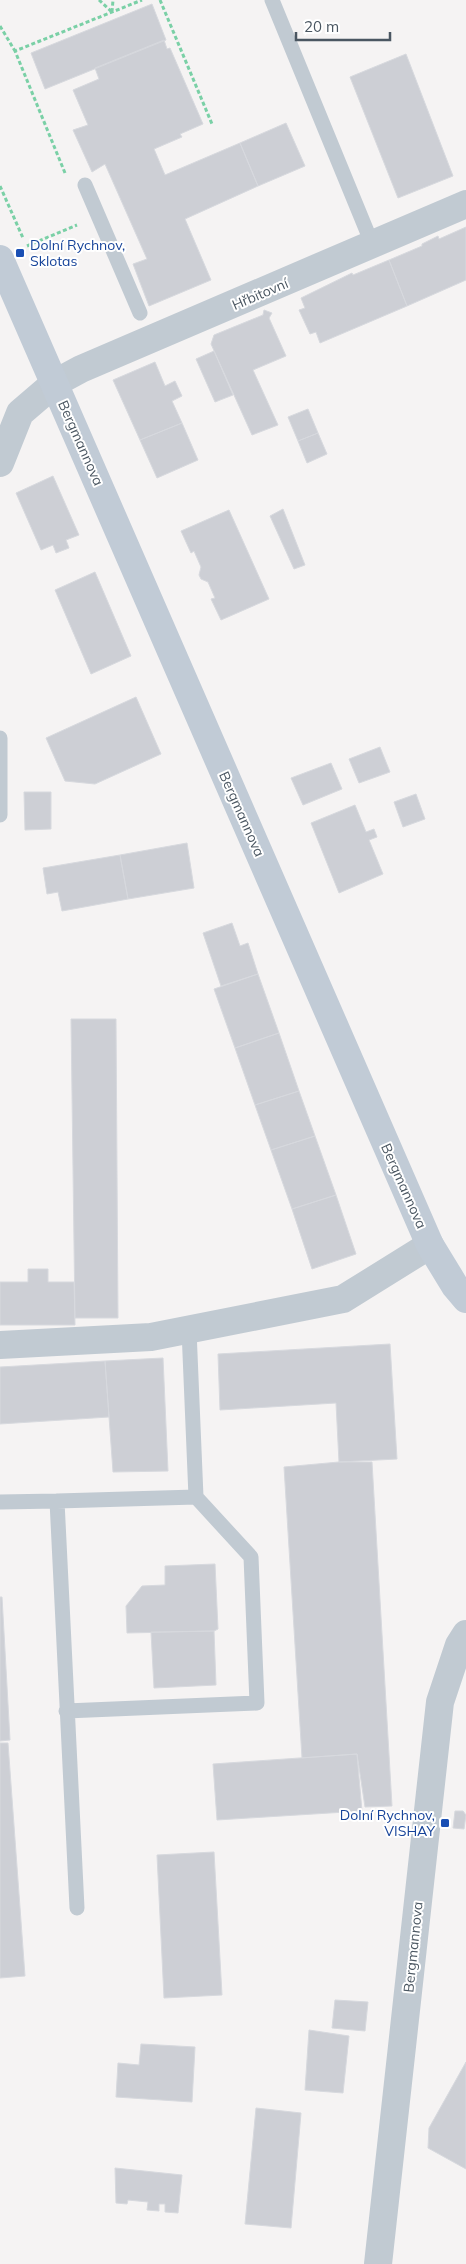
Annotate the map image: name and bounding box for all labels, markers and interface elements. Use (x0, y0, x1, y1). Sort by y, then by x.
scale bar (296, 10, 390, 42)
text: 20 m (304, 17, 339, 36)
place label: Dolní Rychnov, Sklotas (30, 236, 125, 270)
marker: Dolní Rychnov, Sklotas (14, 247, 26, 259)
street label: Hřbitovní (229, 274, 291, 314)
street label: Bergmannova (54, 398, 108, 488)
street label: Bergmannova (215, 769, 269, 859)
street label: Bergmannova (377, 1141, 431, 1231)
place label: Dolní Rychnov, VISHAY (340, 1806, 435, 1840)
marker: Dolní Rychnov, VISHAY (439, 1817, 451, 1829)
street label: Bergmannova (399, 1901, 427, 1993)

